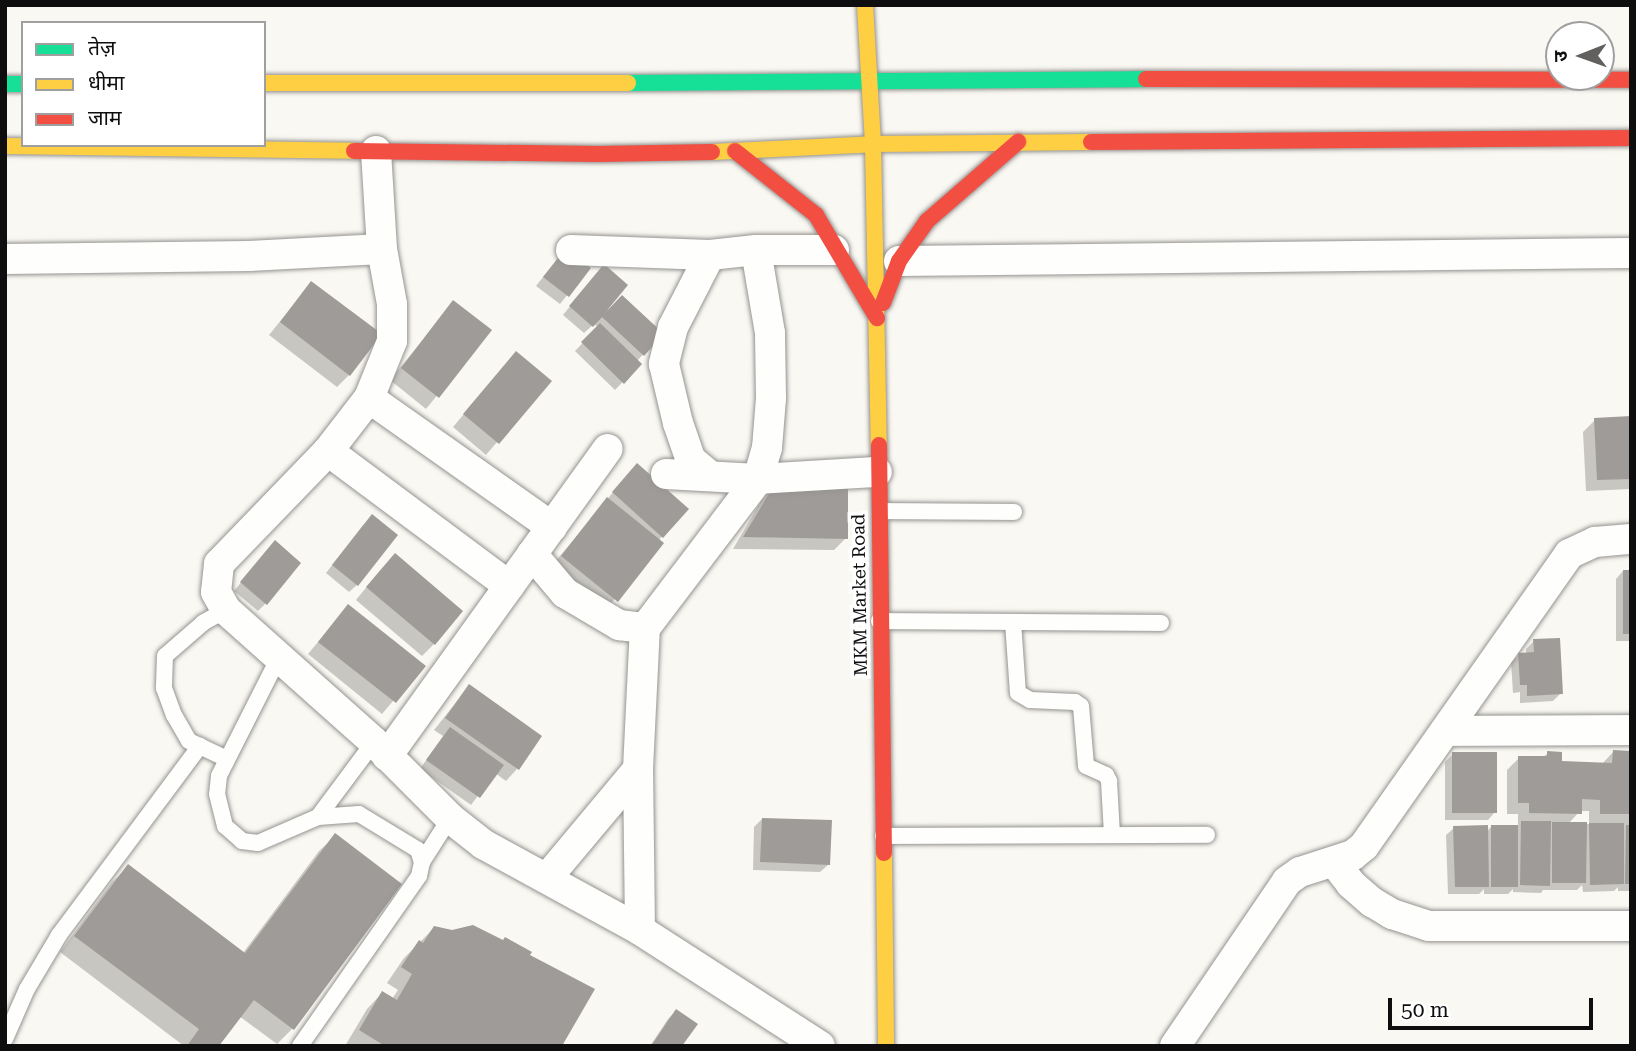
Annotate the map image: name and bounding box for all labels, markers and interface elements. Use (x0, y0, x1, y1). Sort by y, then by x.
legend (21, 21, 266, 147)
north arrow (1545, 21, 1615, 91)
text: तेज़ (88, 36, 116, 60)
text: उ (1549, 51, 1572, 62)
text: धीमा (88, 71, 124, 95)
text: जाम (88, 106, 122, 130)
street label: MKM Market Road (848, 514, 872, 676)
scale bar (1391, 984, 1596, 1028)
text: 50 m (1401, 998, 1449, 1022)

